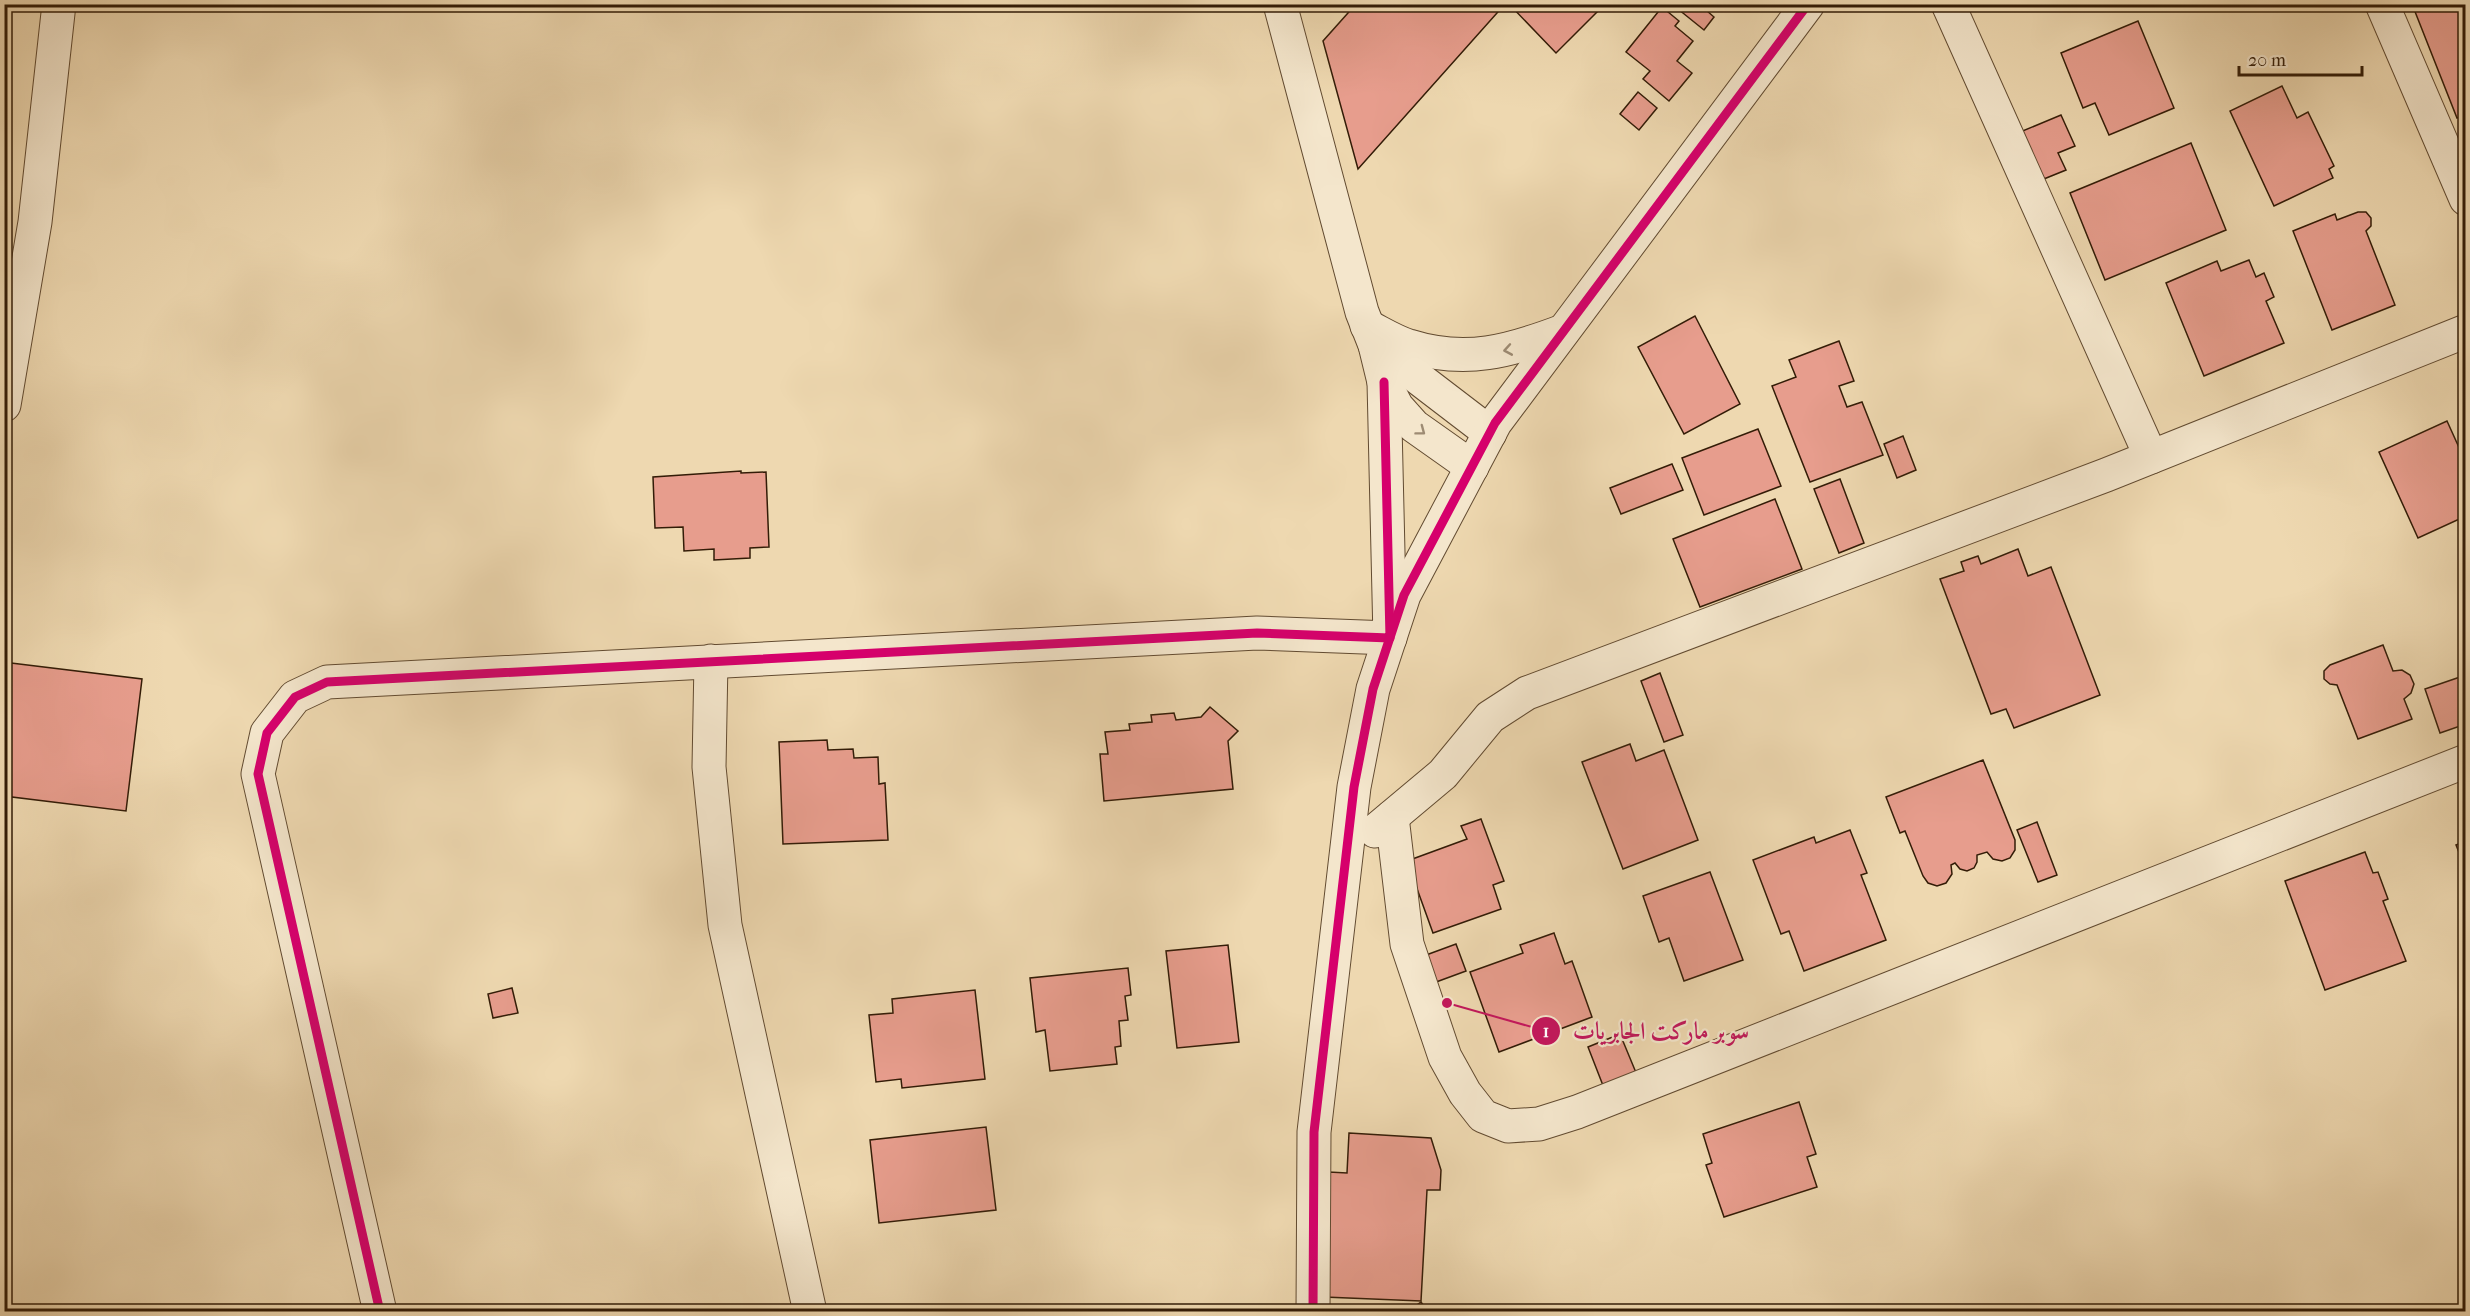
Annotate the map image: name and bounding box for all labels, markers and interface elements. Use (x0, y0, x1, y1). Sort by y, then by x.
scale bar (2239, 39, 2362, 77)
text: 20 m (2248, 50, 2286, 71)
one-way arrow (1503, 343, 1513, 356)
one-way arrow (1415, 424, 1426, 435)
callout: سوبر ماركت الجابريات (1531, 1010, 1762, 1052)
text: سوبر ماركت الجابريات (1573, 1017, 1749, 1046)
text: 1 (1543, 1021, 1549, 1042)

